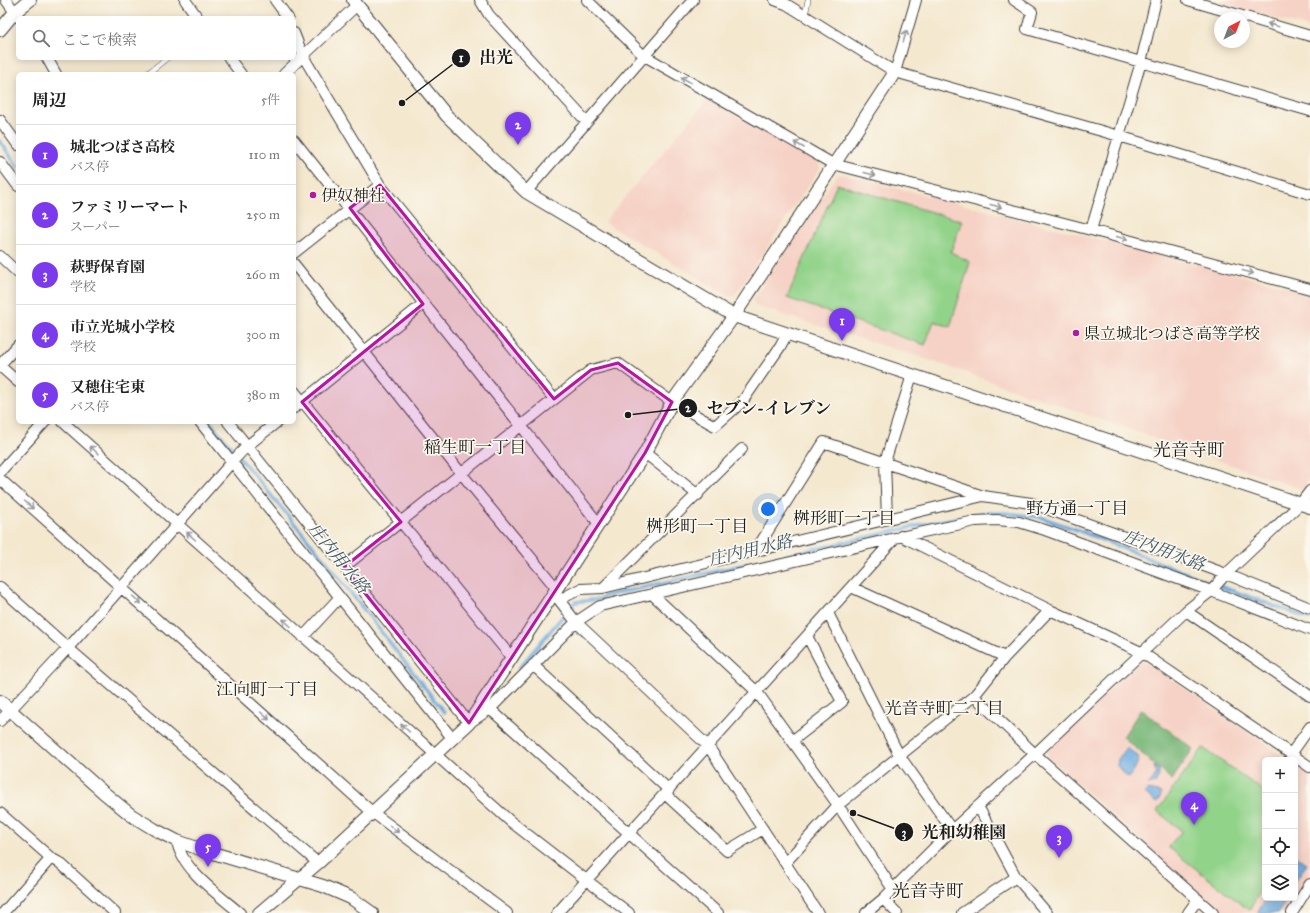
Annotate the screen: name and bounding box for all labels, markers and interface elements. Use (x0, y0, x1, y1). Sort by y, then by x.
north arrow (1214, 12, 1250, 48)
search box (16, 16, 296, 60)
one-way arrow (1266, 21, 1279, 28)
icon: search (30, 27, 52, 49)
one-way arrow (902, 30, 909, 43)
text: ここで検索 (62, 31, 137, 49)
callout: 出光 (451, 43, 521, 72)
text: 出光 (479, 47, 513, 68)
text: 1 (459, 51, 464, 65)
one-way arrow (680, 75, 692, 83)
text: 周辺 (32, 90, 66, 111)
text: 5件 (261, 92, 280, 108)
pin: 2 (505, 112, 531, 145)
text: 城北つばさ高校 (70, 138, 175, 156)
one-way arrow (793, 140, 805, 148)
text: 1 (42, 147, 48, 163)
text: 110 m (248, 147, 280, 163)
text: バス停 (70, 159, 109, 175)
one-way arrow (864, 170, 877, 178)
place label: 伊奴神社 (321, 186, 385, 205)
marker: 伊奴神社 (308, 190, 318, 200)
text: ファミリーマート (70, 198, 190, 216)
one-way arrow (990, 202, 1003, 210)
text: 2 (42, 207, 48, 223)
text: 250 m (246, 207, 280, 223)
text: スーパー (70, 219, 121, 235)
one-way arrow (1115, 235, 1128, 242)
text: 萩野保育園 (70, 258, 145, 276)
text: 3 (42, 267, 48, 283)
text: 260 m (246, 267, 280, 283)
one-way arrow (1241, 269, 1254, 276)
text: 学校 (70, 279, 96, 295)
pin: 1 (829, 308, 855, 341)
text: 市立光城小学校 (70, 318, 175, 336)
place label: 県立城北つばさ高等学校 (1084, 324, 1260, 343)
text: 4 (41, 327, 49, 343)
text: 300 m (246, 327, 280, 343)
marker: 県立城北つばさ高等学校 (1071, 328, 1081, 338)
text: 学校 (70, 339, 96, 355)
text: 又穂住宅東 (70, 378, 145, 396)
text: 5 (42, 387, 48, 403)
text: 380 m (247, 387, 280, 403)
callout: セブン-イレブン (678, 394, 840, 423)
text: セブン-イレブン (707, 398, 831, 419)
text: バス停 (70, 399, 109, 415)
text: 2 (685, 401, 692, 415)
district label: 稲生町一丁目 (424, 437, 526, 458)
district label: 光音寺町 (1153, 439, 1225, 461)
one-way arrow (89, 445, 99, 454)
district label: 野方通一丁目 (1026, 498, 1128, 519)
your location (758, 499, 778, 519)
one-way arrow (24, 500, 34, 509)
district label: 桝形町一丁目 (793, 508, 895, 529)
district label: 桝形町一丁目 (646, 516, 748, 537)
water label: 庄内用水路 (304, 519, 374, 599)
water label: 庄内用水路 (1120, 525, 1208, 576)
water label: 庄内用水路 (706, 530, 795, 570)
one-way arrow (185, 532, 196, 541)
one-way arrow (132, 596, 142, 605)
one-way arrow (283, 619, 293, 628)
district label: 江向町一丁目 (216, 679, 318, 700)
district label: 光音寺町二丁目 (885, 698, 1004, 719)
one-way arrow (259, 711, 270, 720)
one-way arrow (400, 724, 410, 733)
map controls (1262, 757, 1298, 901)
button: + (1262, 757, 1298, 793)
pin: 4 (1181, 792, 1207, 825)
button: − (1262, 793, 1298, 829)
callout: 光和幼稚園 (894, 818, 1015, 847)
text: 光和幼稚園 (922, 822, 1007, 843)
one-way arrow (388, 825, 399, 833)
pin: 3 (1046, 825, 1072, 858)
text: 3 (902, 826, 907, 841)
button: locate (1262, 829, 1298, 865)
pin: 5 (195, 834, 221, 867)
button: layers (1262, 865, 1298, 901)
district label: 光音寺町 (892, 880, 964, 902)

